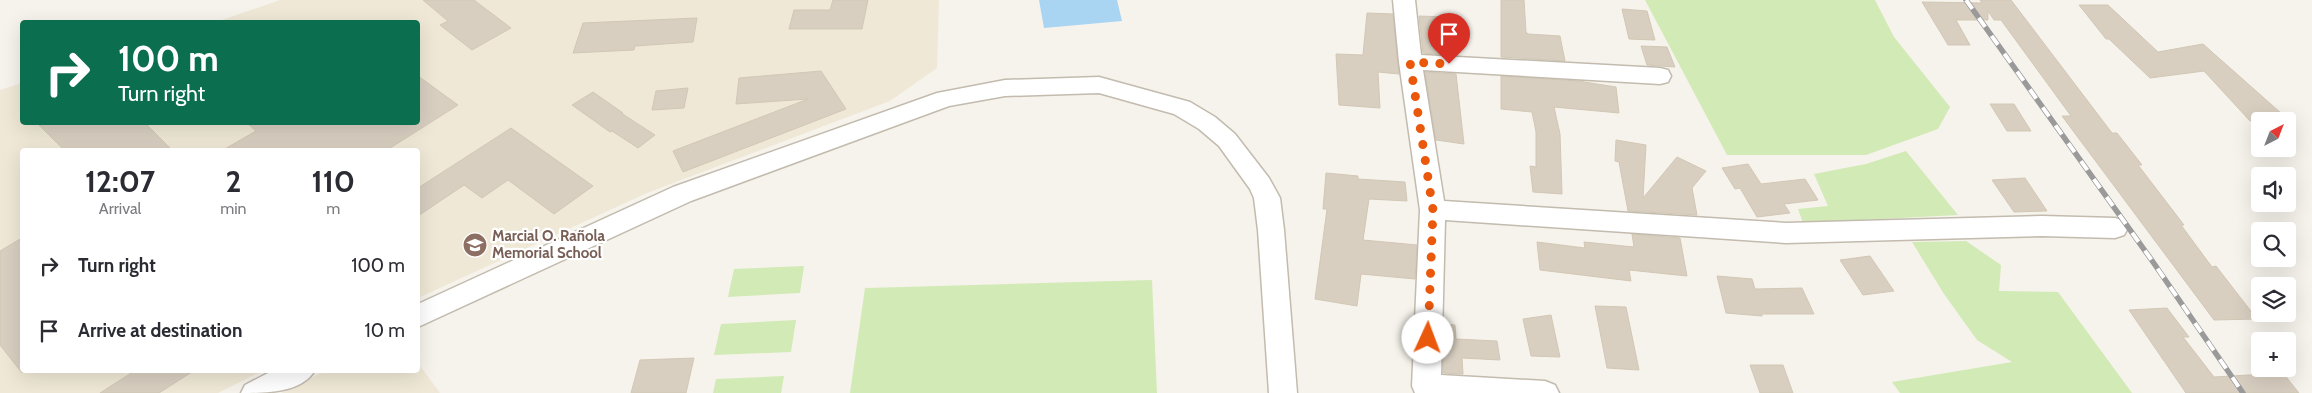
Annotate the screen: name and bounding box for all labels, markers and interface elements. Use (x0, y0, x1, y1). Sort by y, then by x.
pin (1428, 13, 1470, 64)
icon: arrive (1435, 20, 1463, 48)
text: 100 m (118, 37, 219, 80)
icon: right (35, 40, 100, 105)
text: Turn right (118, 80, 205, 107)
north arrow (2251, 112, 2296, 158)
map controls (2251, 112, 2296, 377)
text: 12:07 (85, 163, 155, 200)
text: 2 (225, 163, 241, 200)
text: 110 (312, 163, 355, 200)
button: sound (2251, 167, 2296, 212)
text: Arrival (99, 199, 141, 218)
text: min (220, 199, 247, 218)
text: m (326, 199, 340, 218)
button: search (2251, 222, 2296, 267)
place label: Marcial O. Rañola Memorial School (492, 227, 606, 262)
school or university icon: Marcial O. Rañola Memorial School (462, 232, 488, 258)
icon: right (35, 252, 63, 280)
text: Turn right (78, 254, 156, 277)
text: 100 m (351, 254, 405, 277)
button: layers (2251, 277, 2296, 322)
position arrow (1401, 311, 1453, 363)
icon: arrive (35, 317, 63, 345)
text: Arrive at destination (78, 319, 242, 342)
text: 10 m (365, 319, 405, 342)
button: + (2251, 332, 2296, 377)

